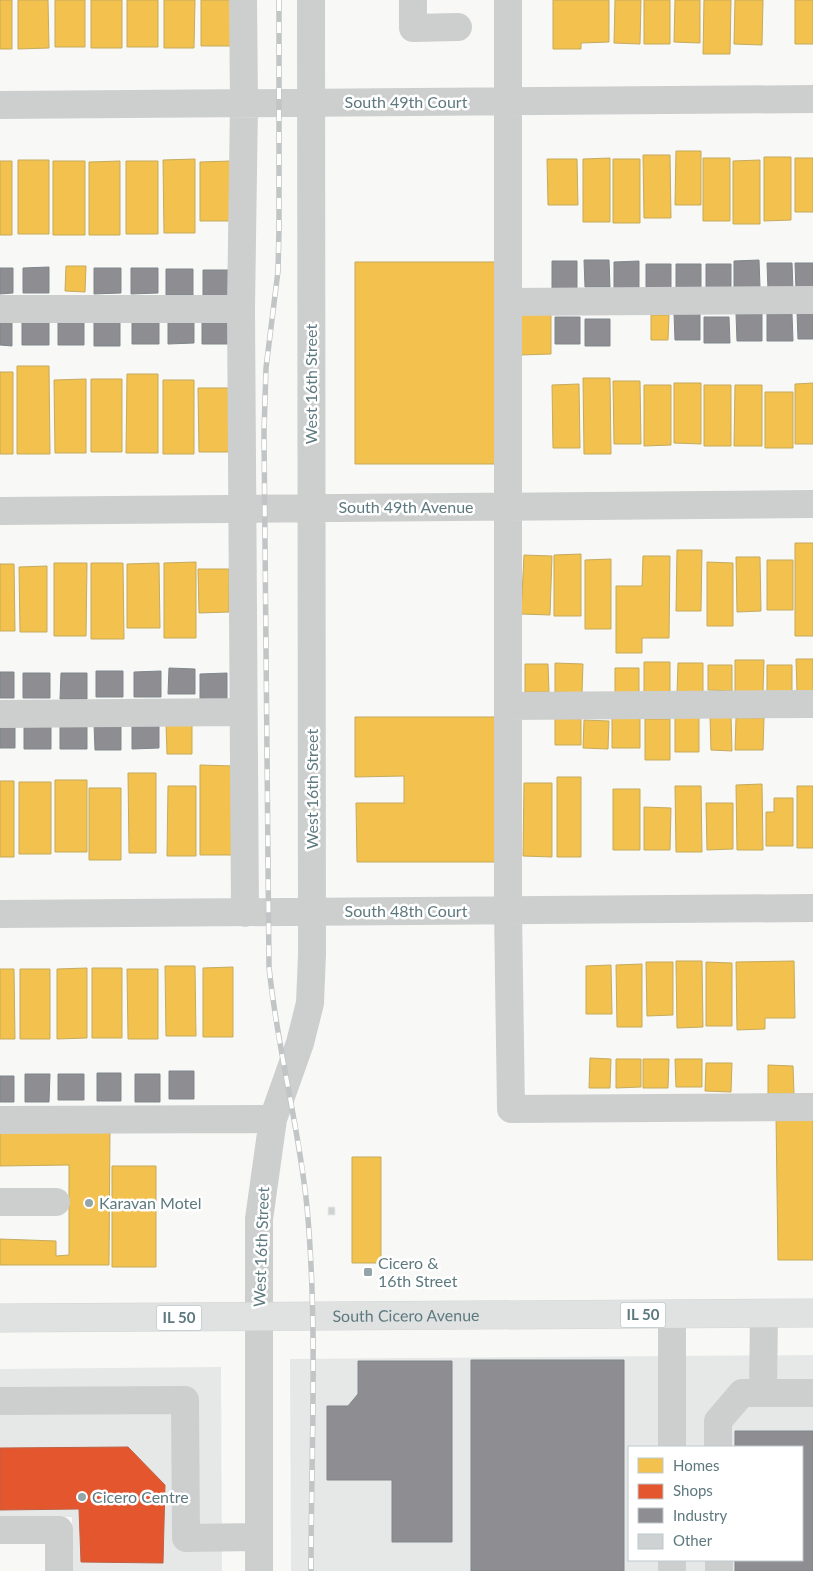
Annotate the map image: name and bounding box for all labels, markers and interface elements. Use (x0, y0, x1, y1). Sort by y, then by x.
street label: South 49th Court (345, 92, 468, 111)
street label: West 16th Street (301, 324, 320, 444)
street label: South 49th Avenue (338, 497, 474, 516)
street label: West 16th Street (302, 729, 321, 849)
street label: South 48th Court (345, 901, 468, 920)
street label: West 16th Street (249, 1186, 272, 1307)
place label: Karavan Motel (99, 1193, 202, 1212)
marker: Karavan Motel (83, 1197, 95, 1209)
place label: Cicero & 16th Street (378, 1253, 458, 1290)
marker: Cicero & 16th Street (362, 1266, 374, 1278)
road number: IL 50 (620, 1302, 666, 1328)
street label: South Cicero Avenue (332, 1305, 480, 1325)
road number: IL 50 (156, 1306, 202, 1330)
legend (628, 1446, 803, 1561)
text: Homes (673, 1456, 719, 1474)
text: Shops (673, 1481, 713, 1499)
place label: Cicero Centre (92, 1487, 189, 1506)
marker: Cicero Centre (76, 1491, 88, 1503)
text: Industry (673, 1506, 728, 1524)
text: Other (673, 1531, 713, 1549)

